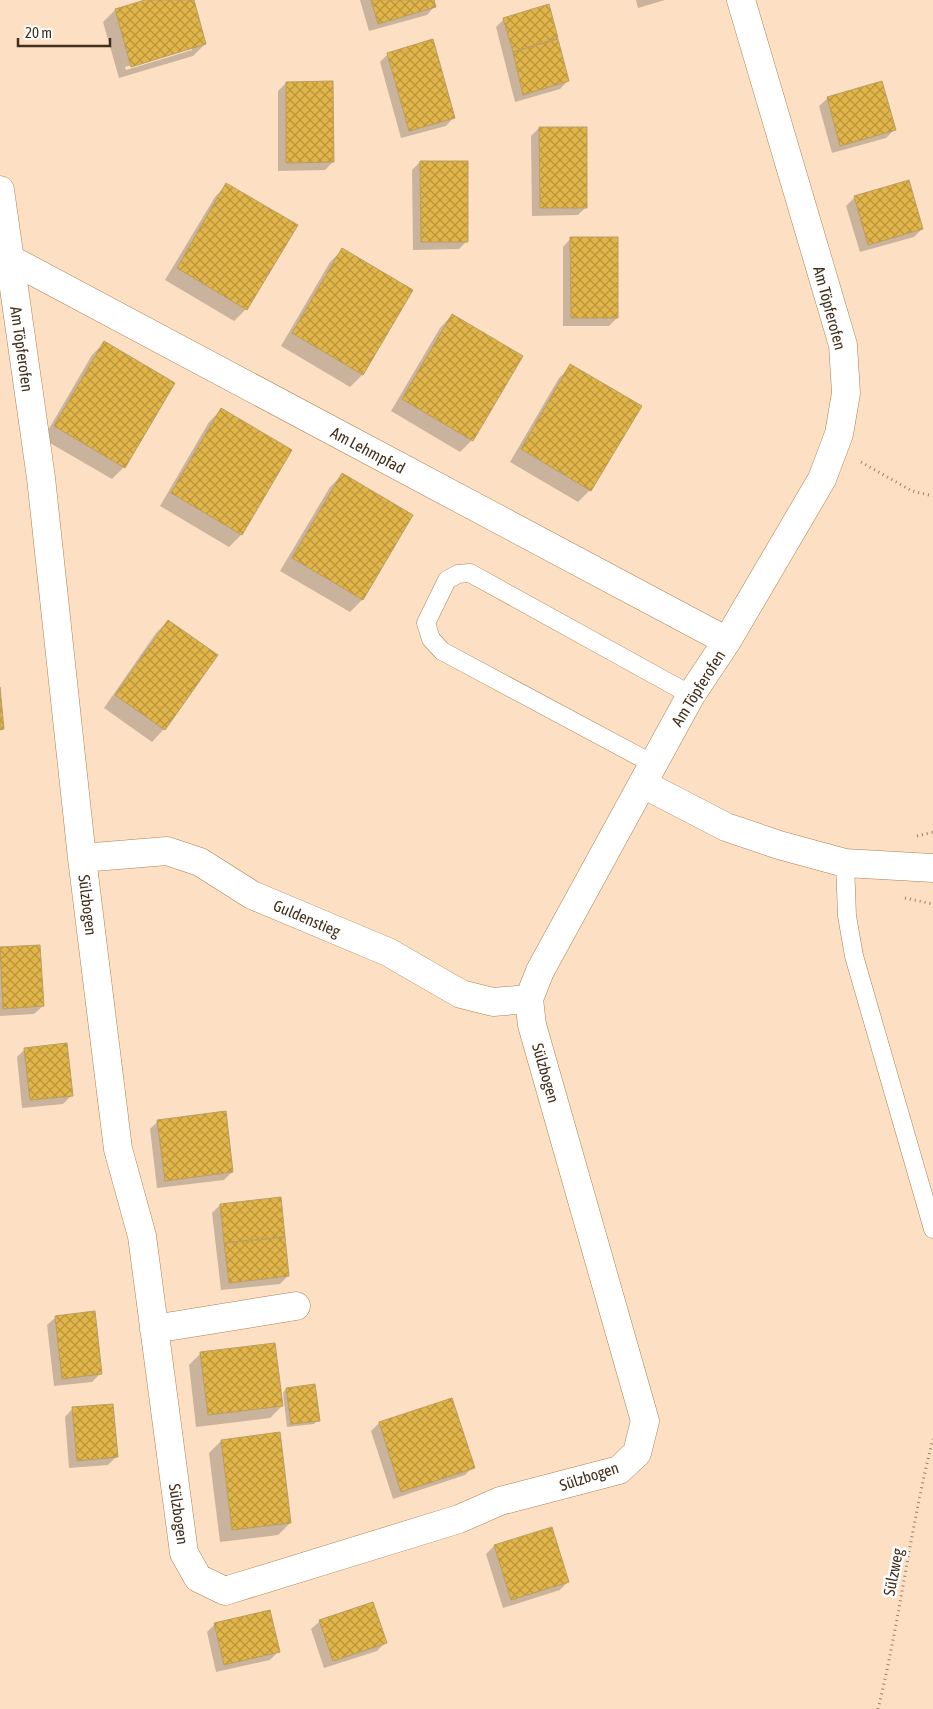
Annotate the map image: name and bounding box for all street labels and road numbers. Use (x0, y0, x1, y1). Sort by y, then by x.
street label: Am Töpferofen (809, 264, 850, 352)
street label: Am Töpferofen (6, 305, 37, 393)
street label: Am Lehmpfad (327, 423, 408, 478)
street label: Am Töpferofen (668, 647, 729, 730)
street label: Sülzbogen (74, 874, 101, 937)
street label: Guldenstieg (270, 896, 343, 941)
street label: Sülzbogen (528, 1041, 563, 1105)
street label: Sülzbogen (557, 1458, 621, 1495)
street label: Sülzbogen (165, 1482, 192, 1546)
street label: Sülzweg (880, 1547, 907, 1597)

